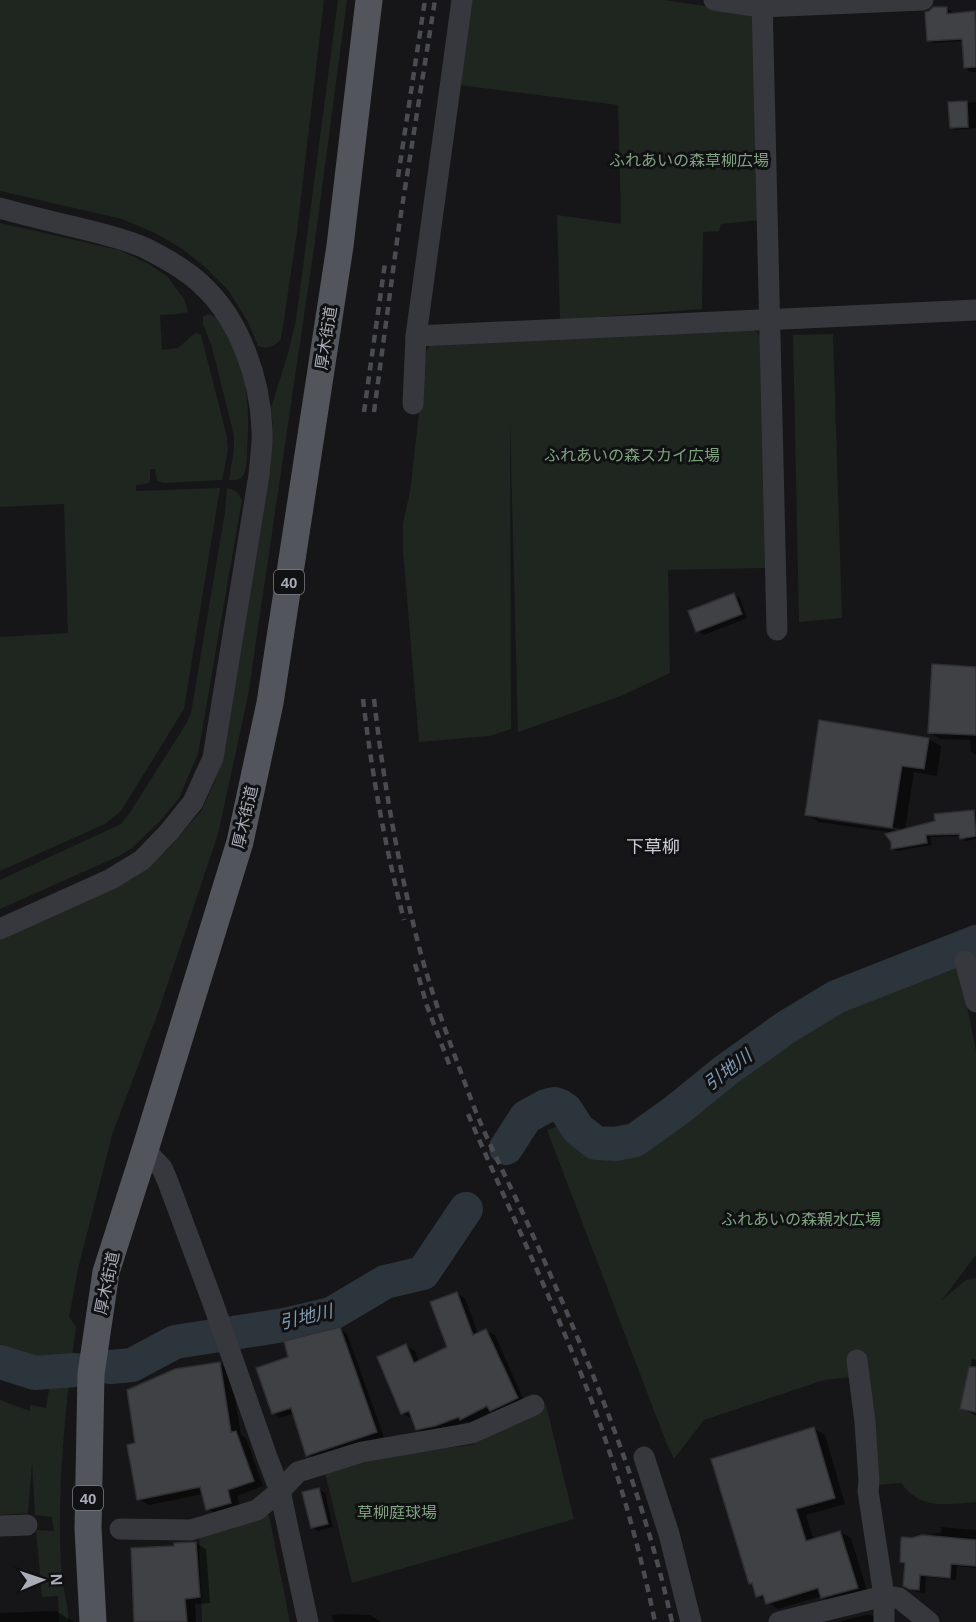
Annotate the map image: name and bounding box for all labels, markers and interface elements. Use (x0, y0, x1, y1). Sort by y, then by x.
park label: ふれあいの森草柳広場 (609, 152, 769, 169)
street label: 厚木街道 (313, 305, 339, 371)
park label: ふれあいの森スカイ広場 (544, 447, 720, 464)
road number: 40 (274, 570, 304, 594)
street label: 厚木街道 (230, 784, 260, 850)
district label: 下草柳 (626, 837, 680, 857)
water label: 引地川 (700, 1045, 757, 1094)
park label: ふれあいの森親水広場 (721, 1211, 881, 1228)
street label: 厚木街道 (92, 1250, 122, 1316)
water label: 引地川 (277, 1301, 337, 1333)
road number: 40 (73, 1486, 103, 1510)
park label: 草柳庭球場 (357, 1504, 437, 1521)
north arrow (12, 1550, 72, 1610)
text: N (48, 1573, 65, 1586)

